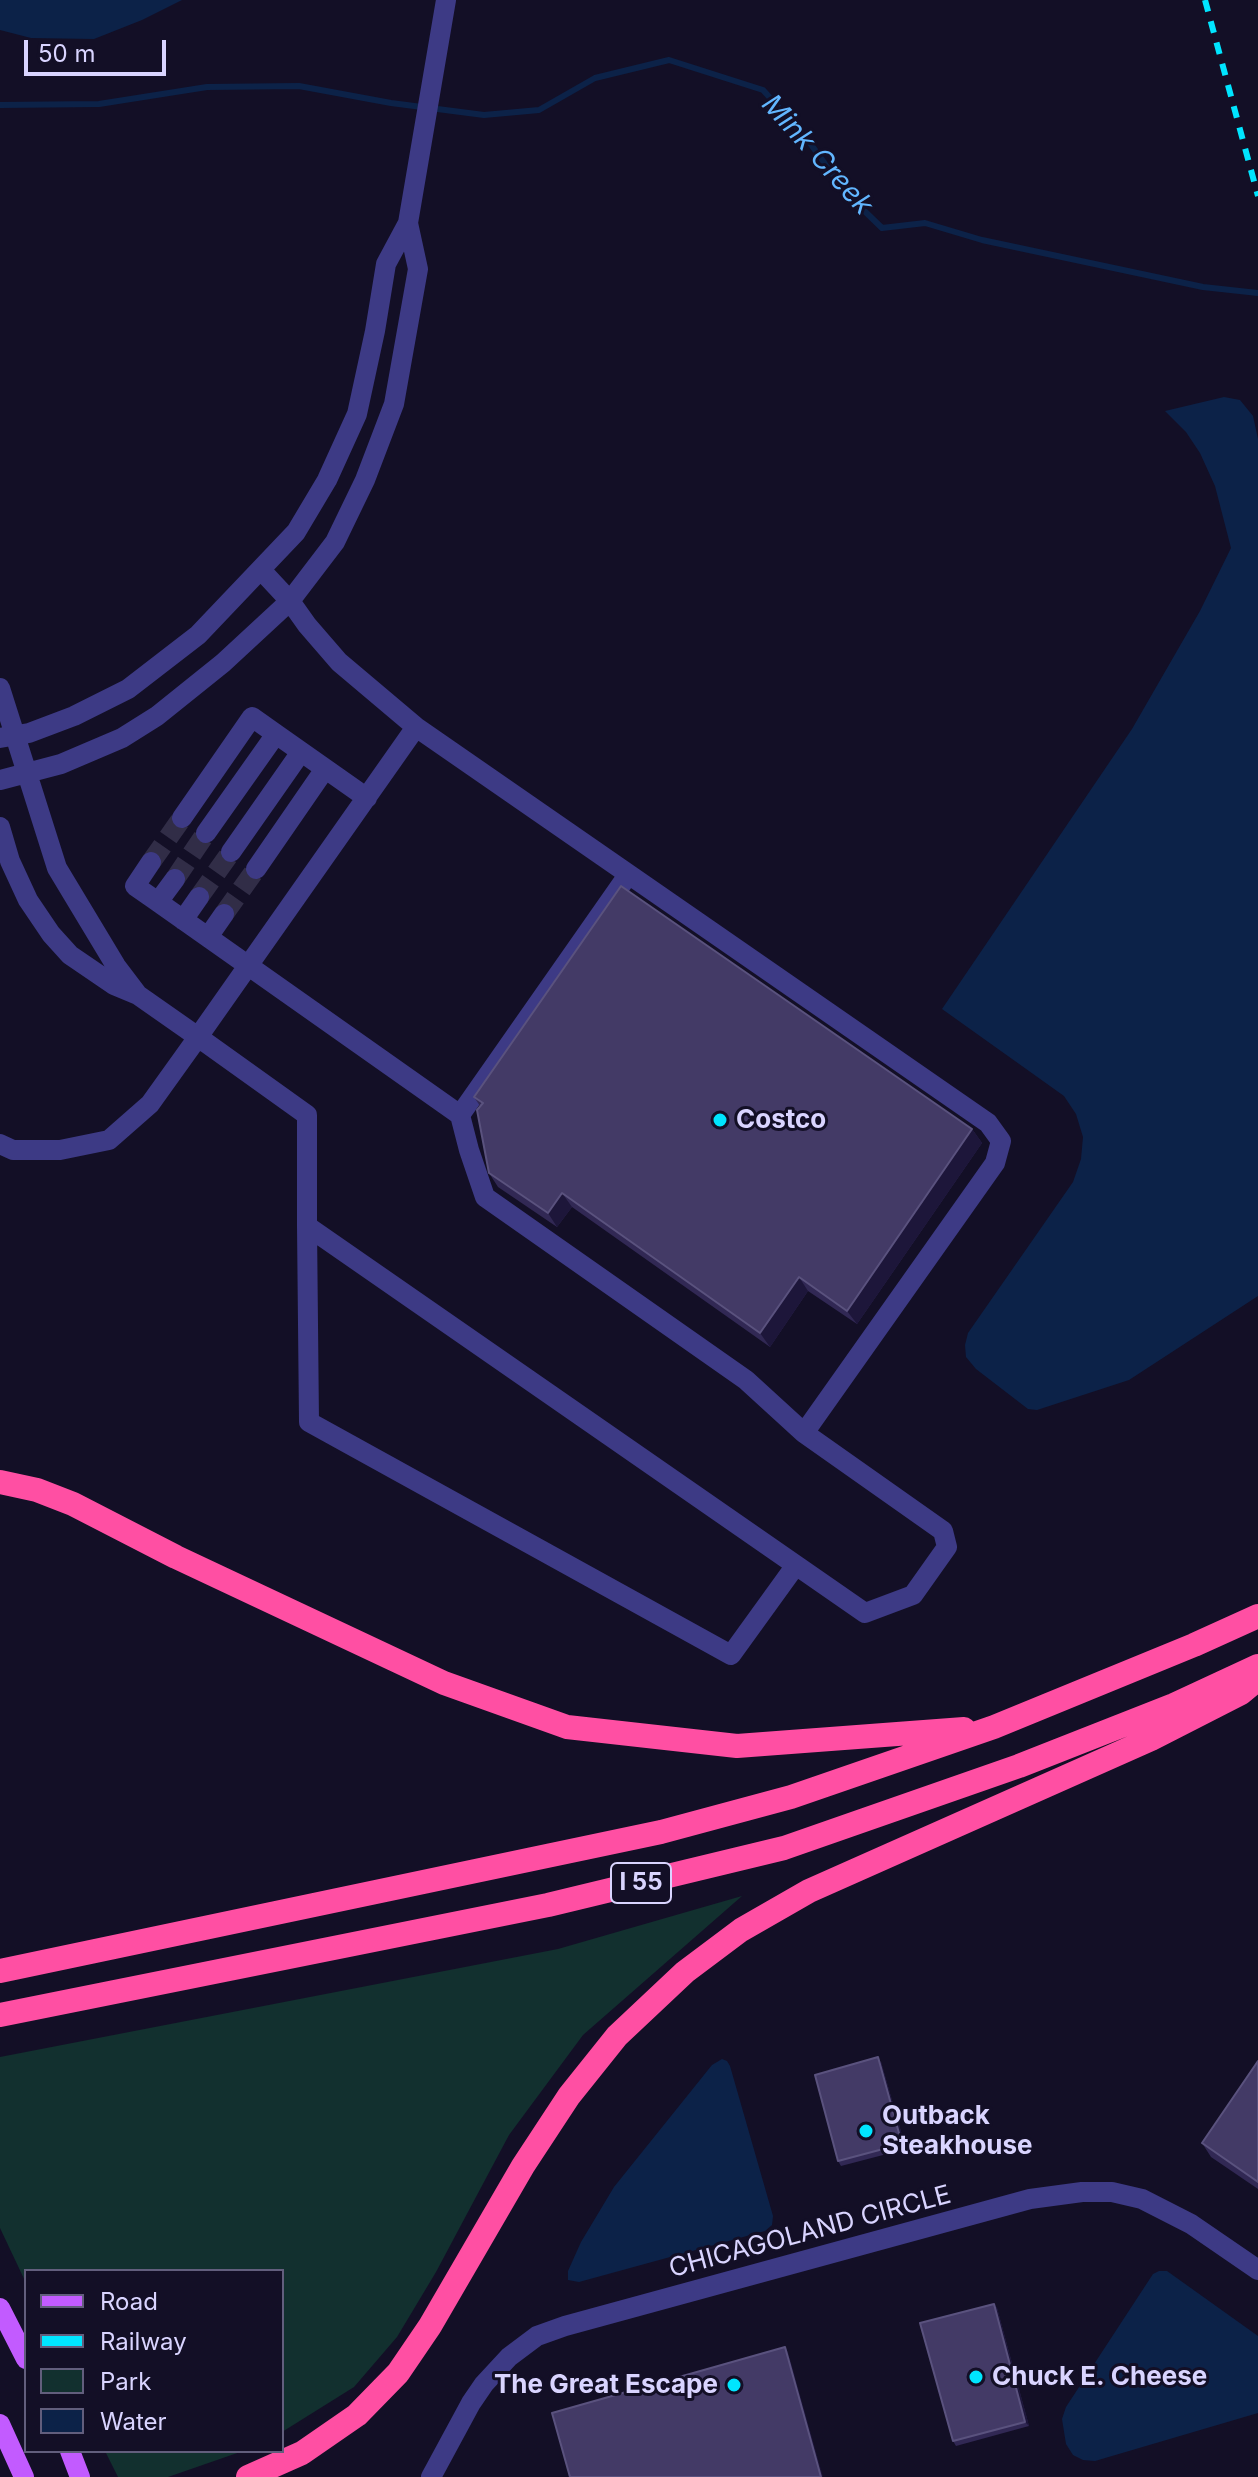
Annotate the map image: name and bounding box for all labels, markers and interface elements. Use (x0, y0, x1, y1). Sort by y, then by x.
scale bar (28, 24, 170, 74)
text: 50 m (38, 39, 96, 68)
water label: Mink Creek (754, 88, 880, 222)
place label: Costco (736, 1104, 826, 1136)
marker: Costco (711, 1111, 729, 1129)
road number: I 55 (611, 1863, 671, 1903)
place label: Outback Steakhouse (882, 2100, 1033, 2162)
marker: Outback Steakhouse (857, 2122, 875, 2140)
street label: CHICAGOLAND CIRCLE (666, 2179, 954, 2285)
legend (24, 2269, 284, 2453)
text: Road (100, 2287, 158, 2316)
text: Railway (100, 2327, 187, 2356)
place label: Chuck E. Cheese (992, 2361, 1207, 2393)
text: Park (100, 2367, 151, 2396)
marker: Chuck E. Cheese (967, 2368, 985, 2386)
place label: The Great Escape (494, 2369, 718, 2401)
marker: The Great Escape (725, 2376, 743, 2394)
text: Water (100, 2407, 167, 2436)

